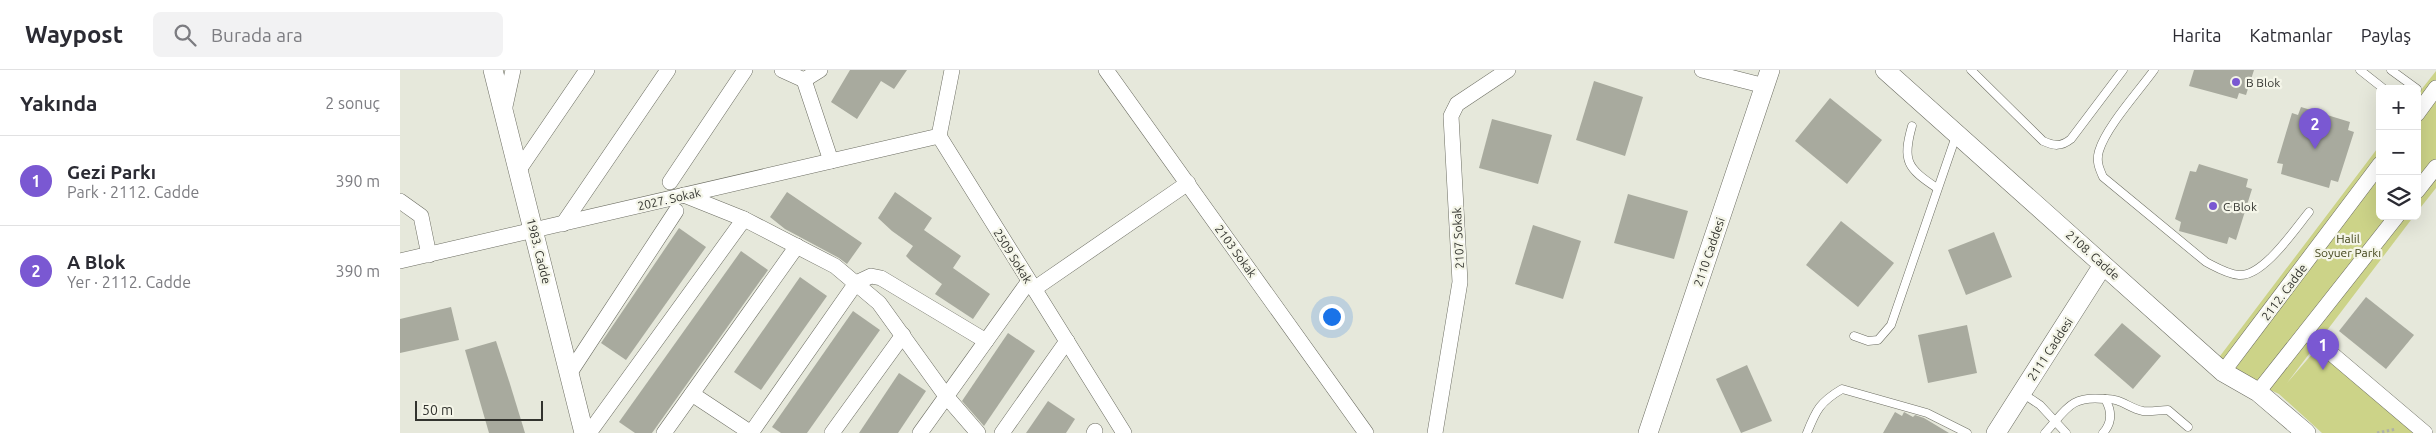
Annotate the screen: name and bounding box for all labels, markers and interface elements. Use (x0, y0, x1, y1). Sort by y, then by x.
search box (153, 12, 503, 57)
text: Waypost (25, 21, 123, 48)
icon: search (171, 21, 199, 49)
text: Burada ara (211, 24, 303, 46)
text: Harita (2172, 25, 2222, 45)
text: Katmanlar (2250, 25, 2333, 45)
text: Paylaş (2361, 25, 2411, 45)
marker: B Blok (2230, 76, 2242, 88)
place label: B Blok (2246, 76, 2280, 89)
map controls (2376, 85, 2421, 220)
button: + (2376, 85, 2421, 130)
text: Yakında (20, 91, 97, 115)
text: 2 sonuç (325, 94, 380, 112)
pin: 2 (2299, 108, 2331, 149)
button: − (2376, 130, 2421, 175)
text: Gezi Parkı (67, 161, 156, 183)
text: 1 (31, 172, 41, 190)
text: 390 m (335, 172, 380, 190)
button: layers (2376, 175, 2421, 220)
text: Park · 2112. Cadde (67, 183, 199, 201)
street label: 2027. Sokak (636, 185, 702, 213)
marker: C Blok (2207, 200, 2219, 212)
place label: C Blok (2223, 200, 2257, 213)
street label: 2107 Sokak (1450, 207, 1466, 269)
street label: 2110 Caddesi (1691, 216, 1727, 288)
street label: 1983. Cadde (525, 217, 553, 285)
street label: 2103 Sokak (1213, 222, 1259, 280)
street label: 2509 Sokak (991, 227, 1035, 285)
street label: 2108. Cadde (2064, 228, 2122, 282)
park label: Halil Soyuer Parkı (2315, 232, 2381, 259)
text: A Blok (67, 251, 125, 273)
street label: 2112. Cadde (2259, 261, 2309, 323)
text: 2 (31, 262, 41, 280)
text: 390 m (335, 262, 380, 280)
text: Yer · 2112. Cadde (67, 273, 191, 291)
your location (1319, 304, 1345, 330)
street label: 2111 Caddesi (2025, 315, 2075, 383)
pin: 1 (2307, 329, 2339, 370)
scale bar (415, 398, 542, 421)
text: 50 m (422, 402, 453, 418)

